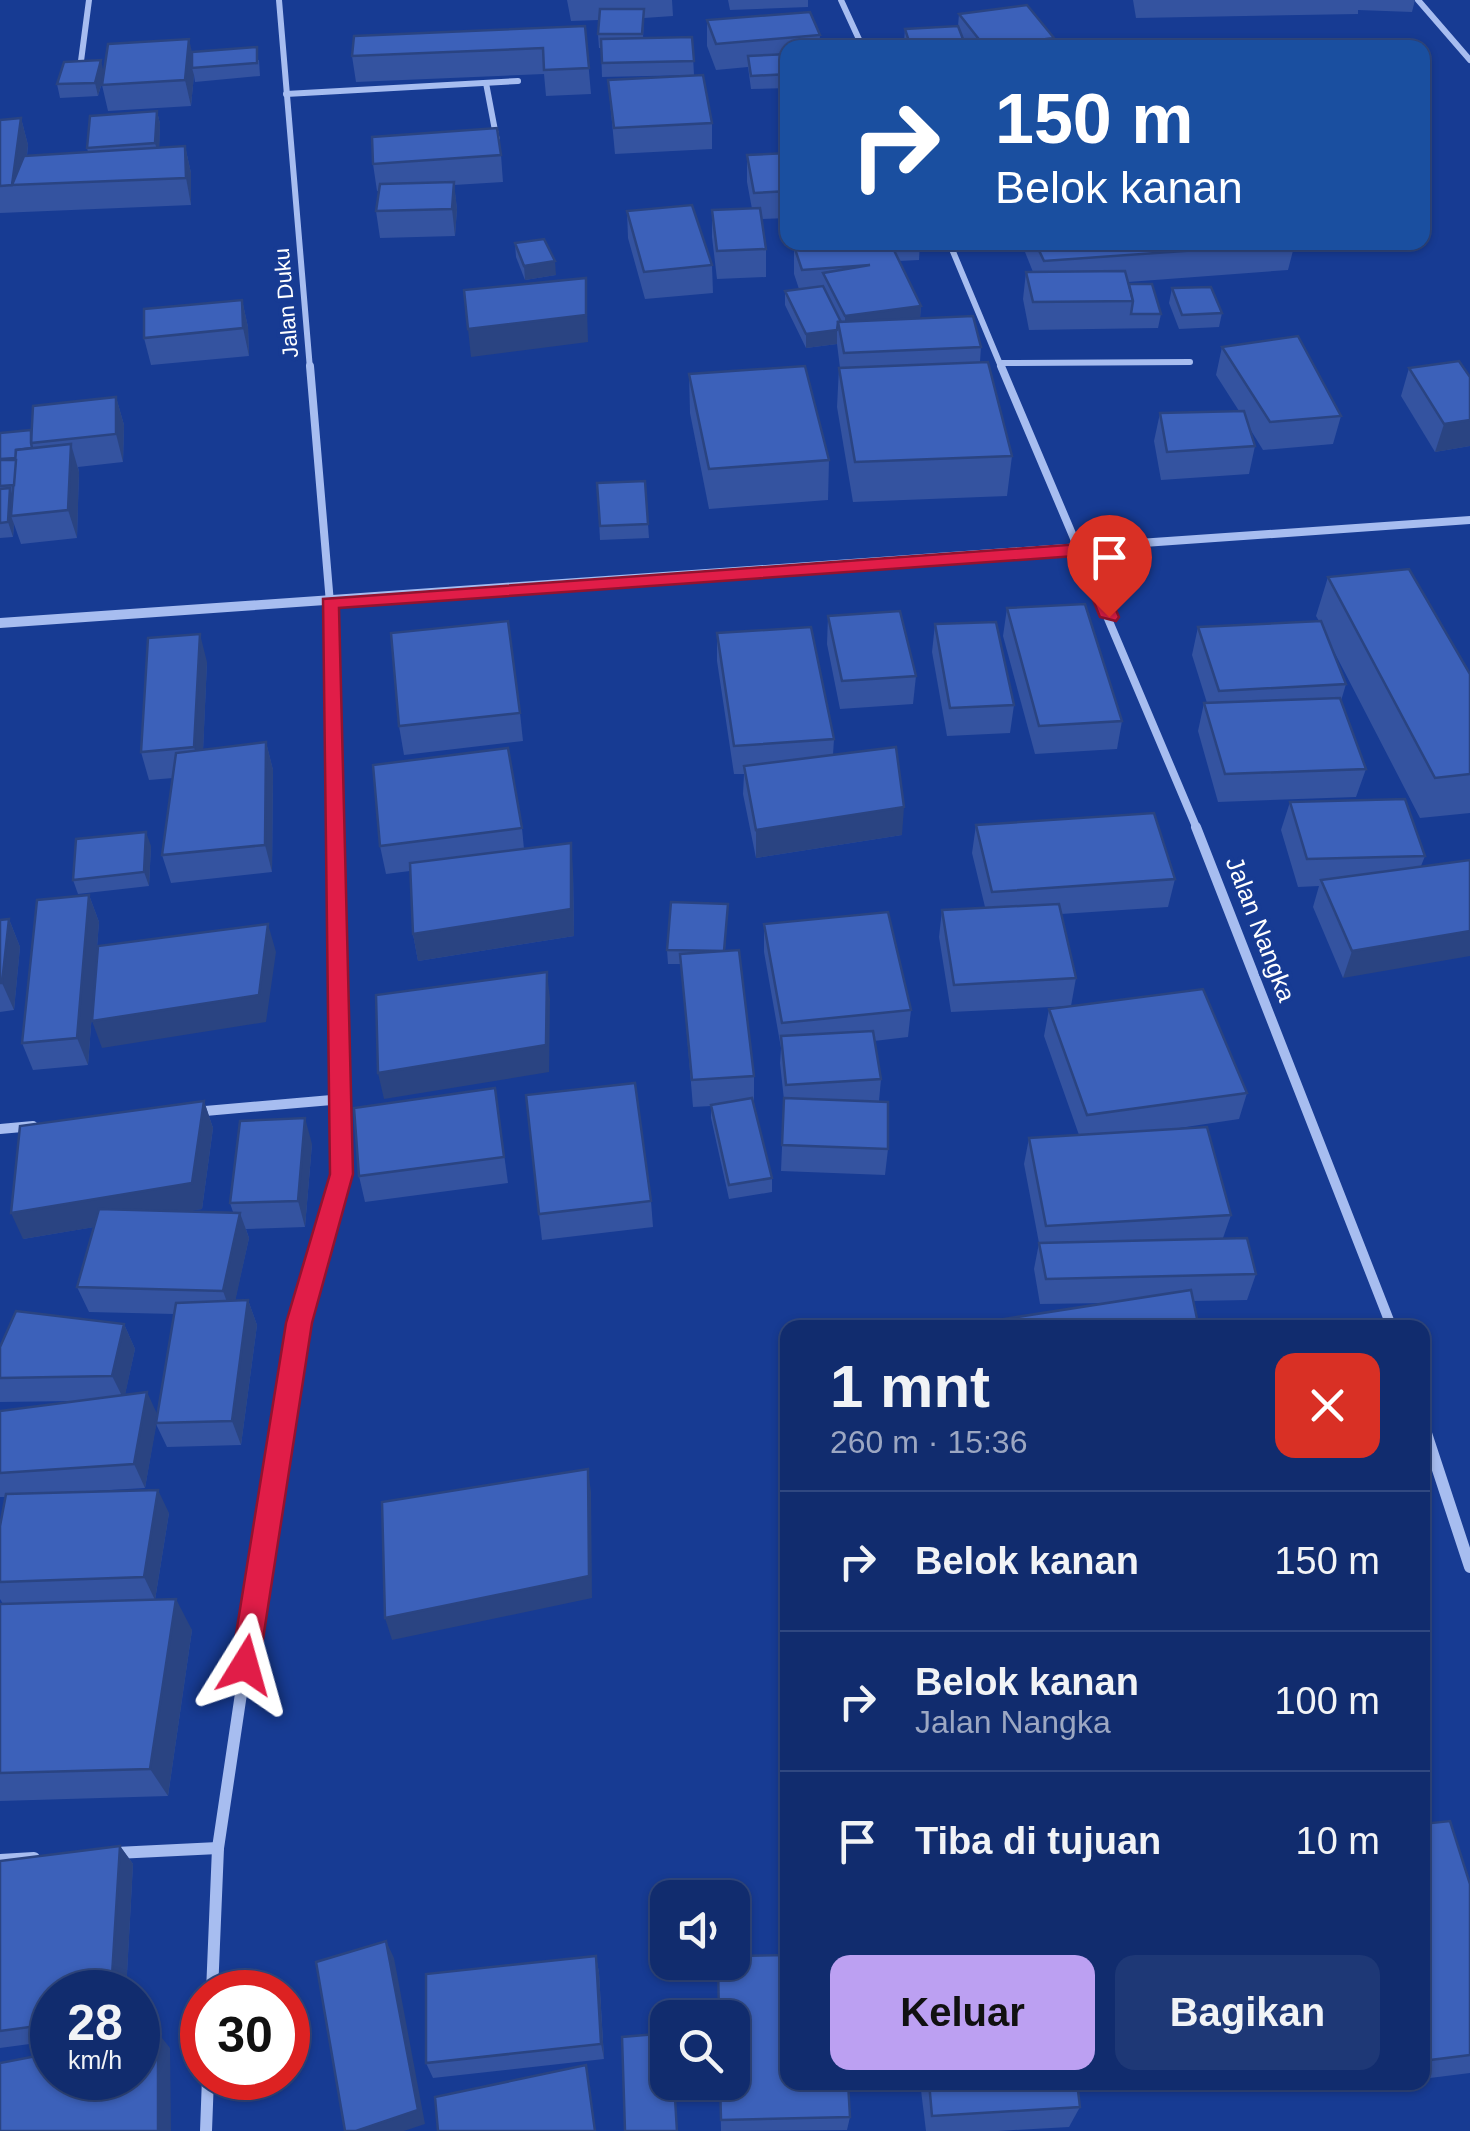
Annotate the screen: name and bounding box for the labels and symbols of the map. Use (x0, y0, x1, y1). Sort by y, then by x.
street label: Jalan Duku (269, 247, 303, 359)
pin (1067, 515, 1152, 618)
street label: Jalan Nangka (1221, 853, 1301, 1005)
position arrow (193, 1613, 297, 1717)
speed limit sign: 30 (180, 1970, 310, 2100)

